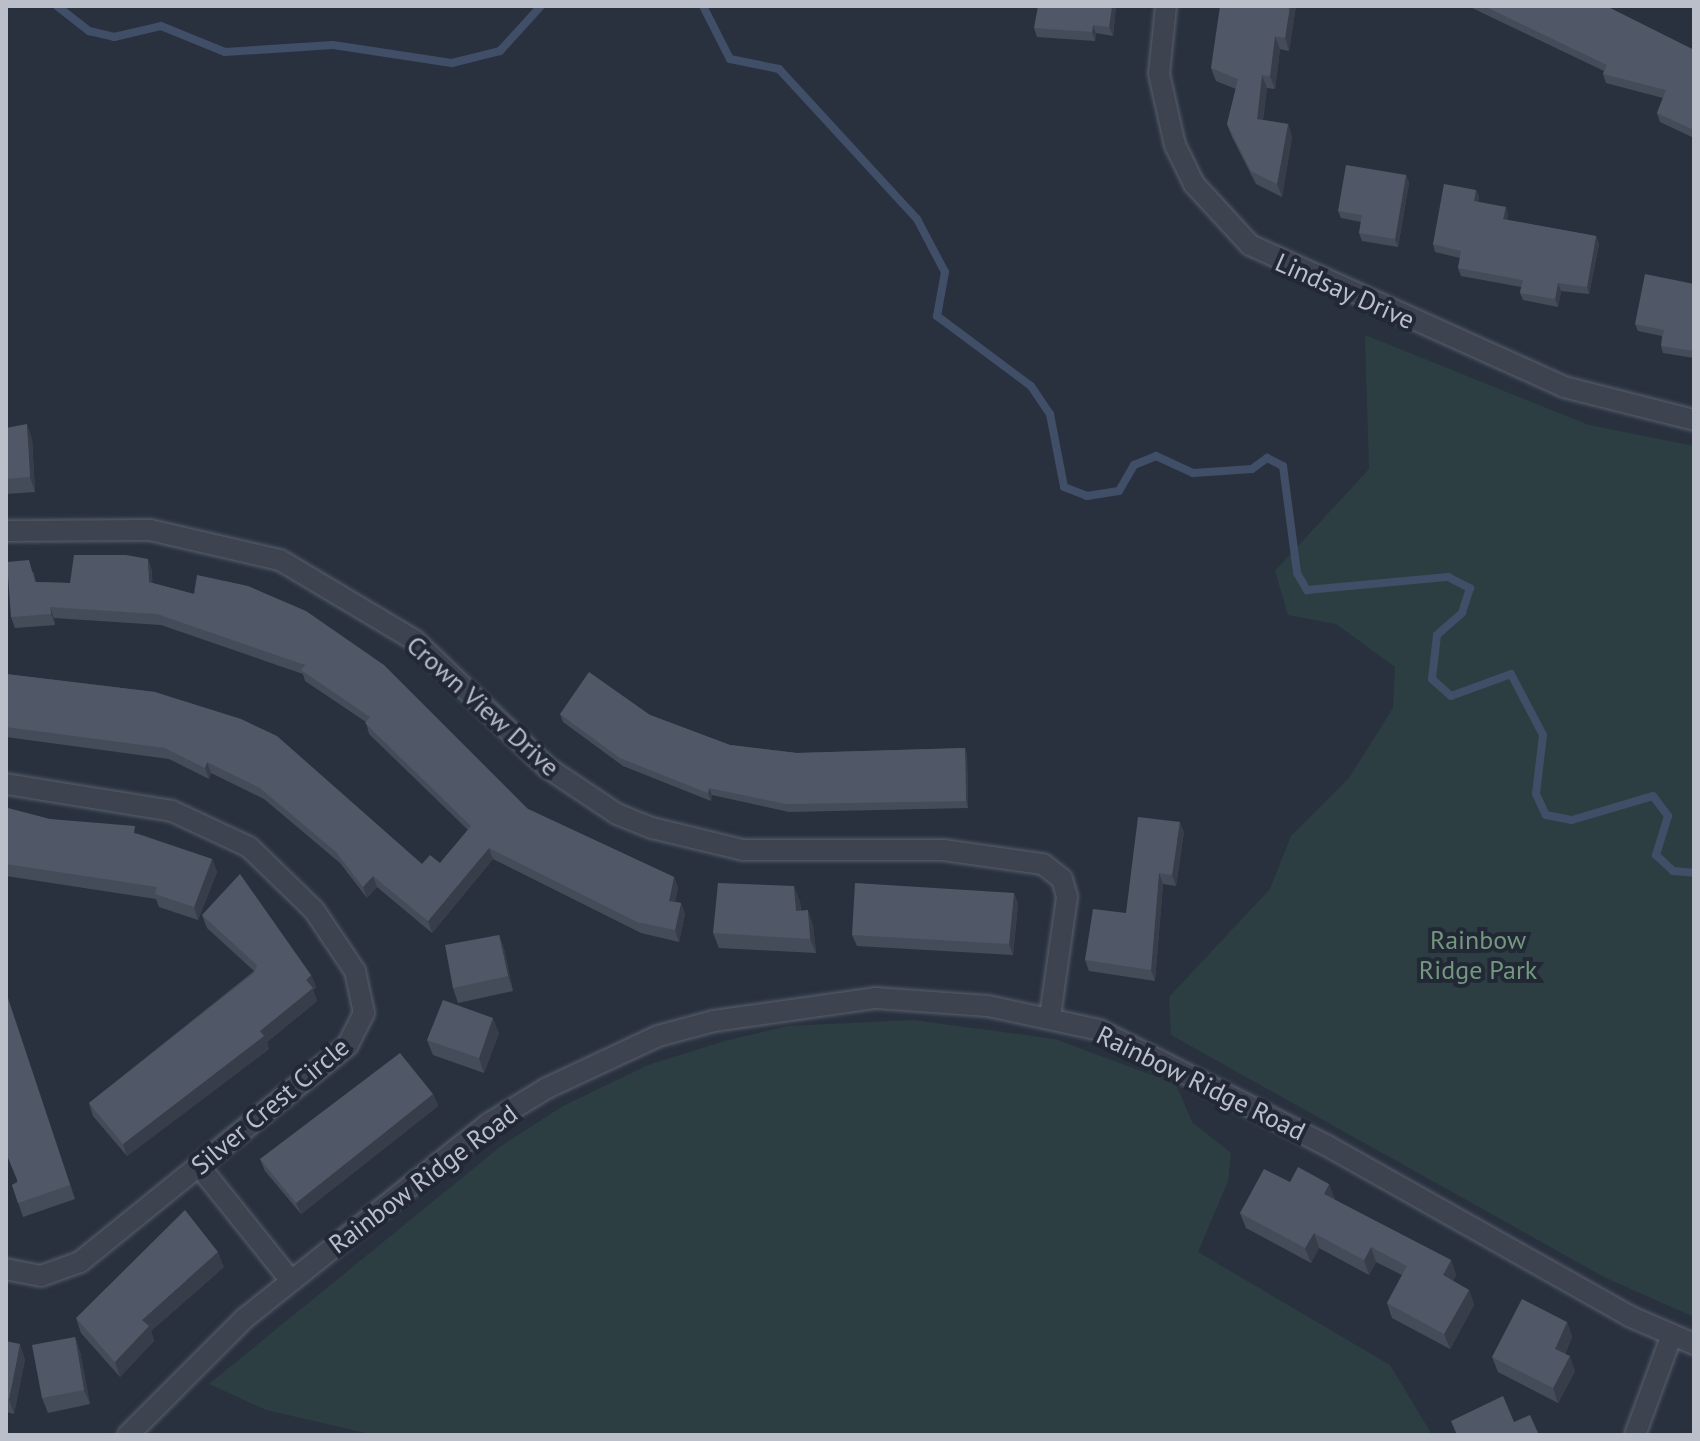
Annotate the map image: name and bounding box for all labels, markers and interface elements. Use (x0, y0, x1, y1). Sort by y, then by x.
street label: Lindsay Drive (1270, 246, 1420, 336)
street label: Crown View Drive (400, 629, 566, 783)
park label: Rainbow Ridge Park (1419, 924, 1537, 986)
street label: Rainbow Ridge Road (1091, 1019, 1311, 1147)
street label: Silver Crest Circle (185, 1031, 355, 1181)
street label: Rainbow Ridge Road (322, 1098, 524, 1260)

